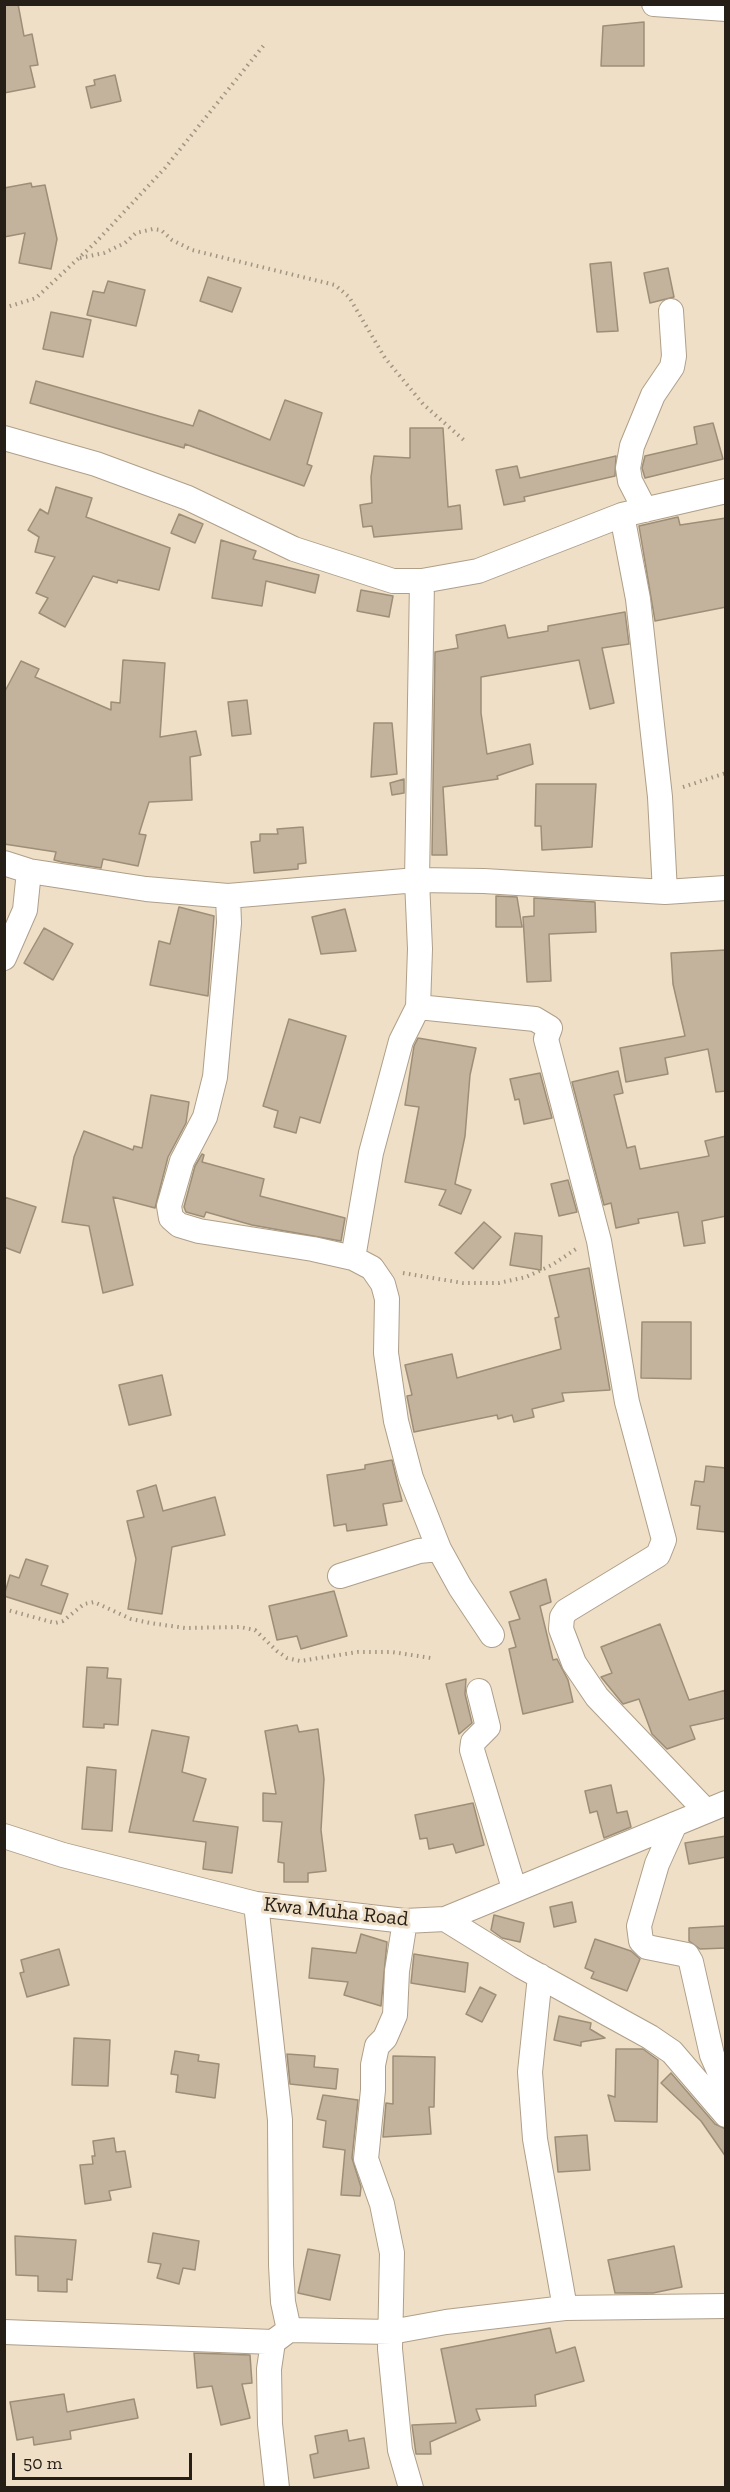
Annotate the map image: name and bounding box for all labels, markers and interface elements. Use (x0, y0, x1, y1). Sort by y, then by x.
street label: Kwa Muha Road (262, 1892, 410, 1932)
scale bar (15, 2441, 195, 2479)
text: 50 m (23, 2452, 62, 2474)

